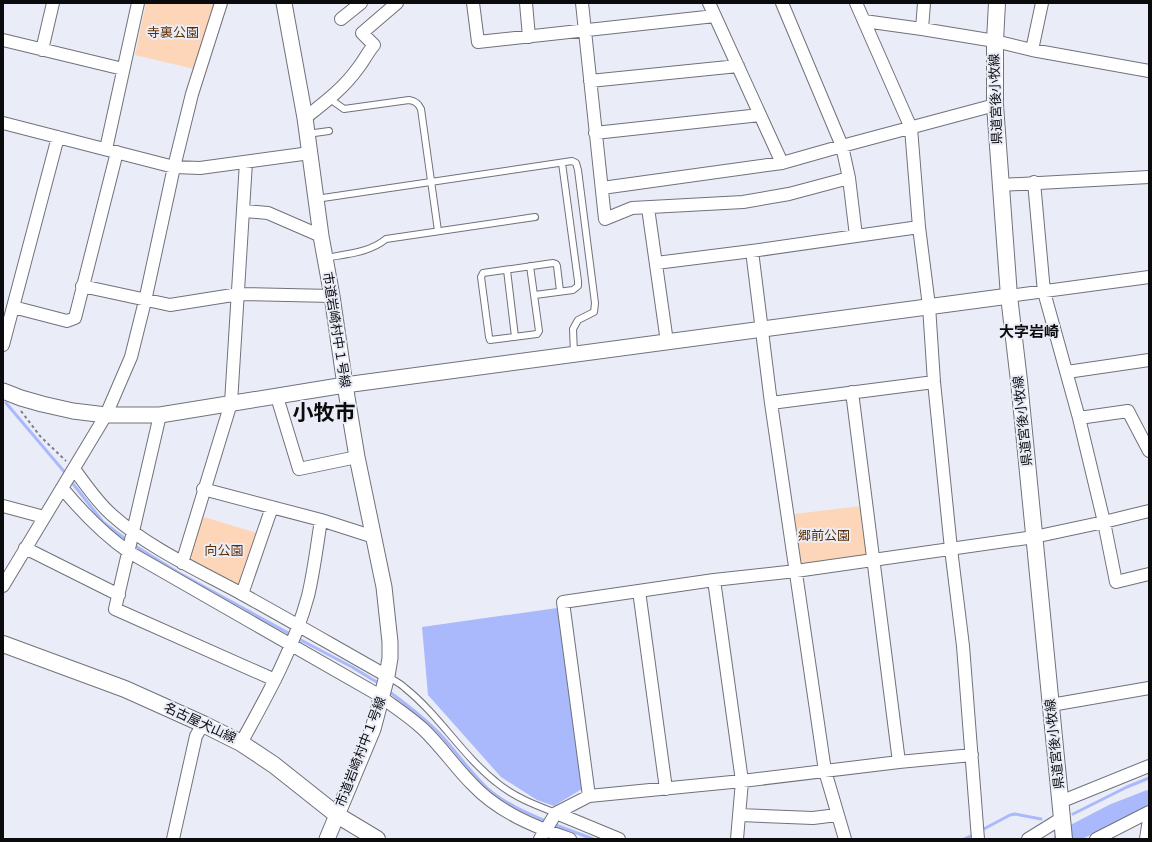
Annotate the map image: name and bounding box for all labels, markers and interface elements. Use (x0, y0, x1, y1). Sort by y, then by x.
park label: 寺裏公園 (147, 25, 199, 41)
street label: 県道宮後小牧線 (986, 53, 1006, 145)
street label: 市道岩崎村中１号線 (319, 271, 353, 389)
district label: 大字岩崎 (999, 323, 1059, 341)
street label: 県道宮後小牧線 (1010, 375, 1036, 467)
district label: 小牧市 (293, 401, 356, 426)
park label: 郷前公園 (798, 528, 850, 544)
park label: 向公園 (204, 543, 244, 559)
street label: 市道岩崎村中１号線 (333, 695, 389, 809)
street label: 県道宮後小牧線 (1042, 698, 1068, 790)
street label: 名古屋犬山線 (161, 699, 239, 747)

